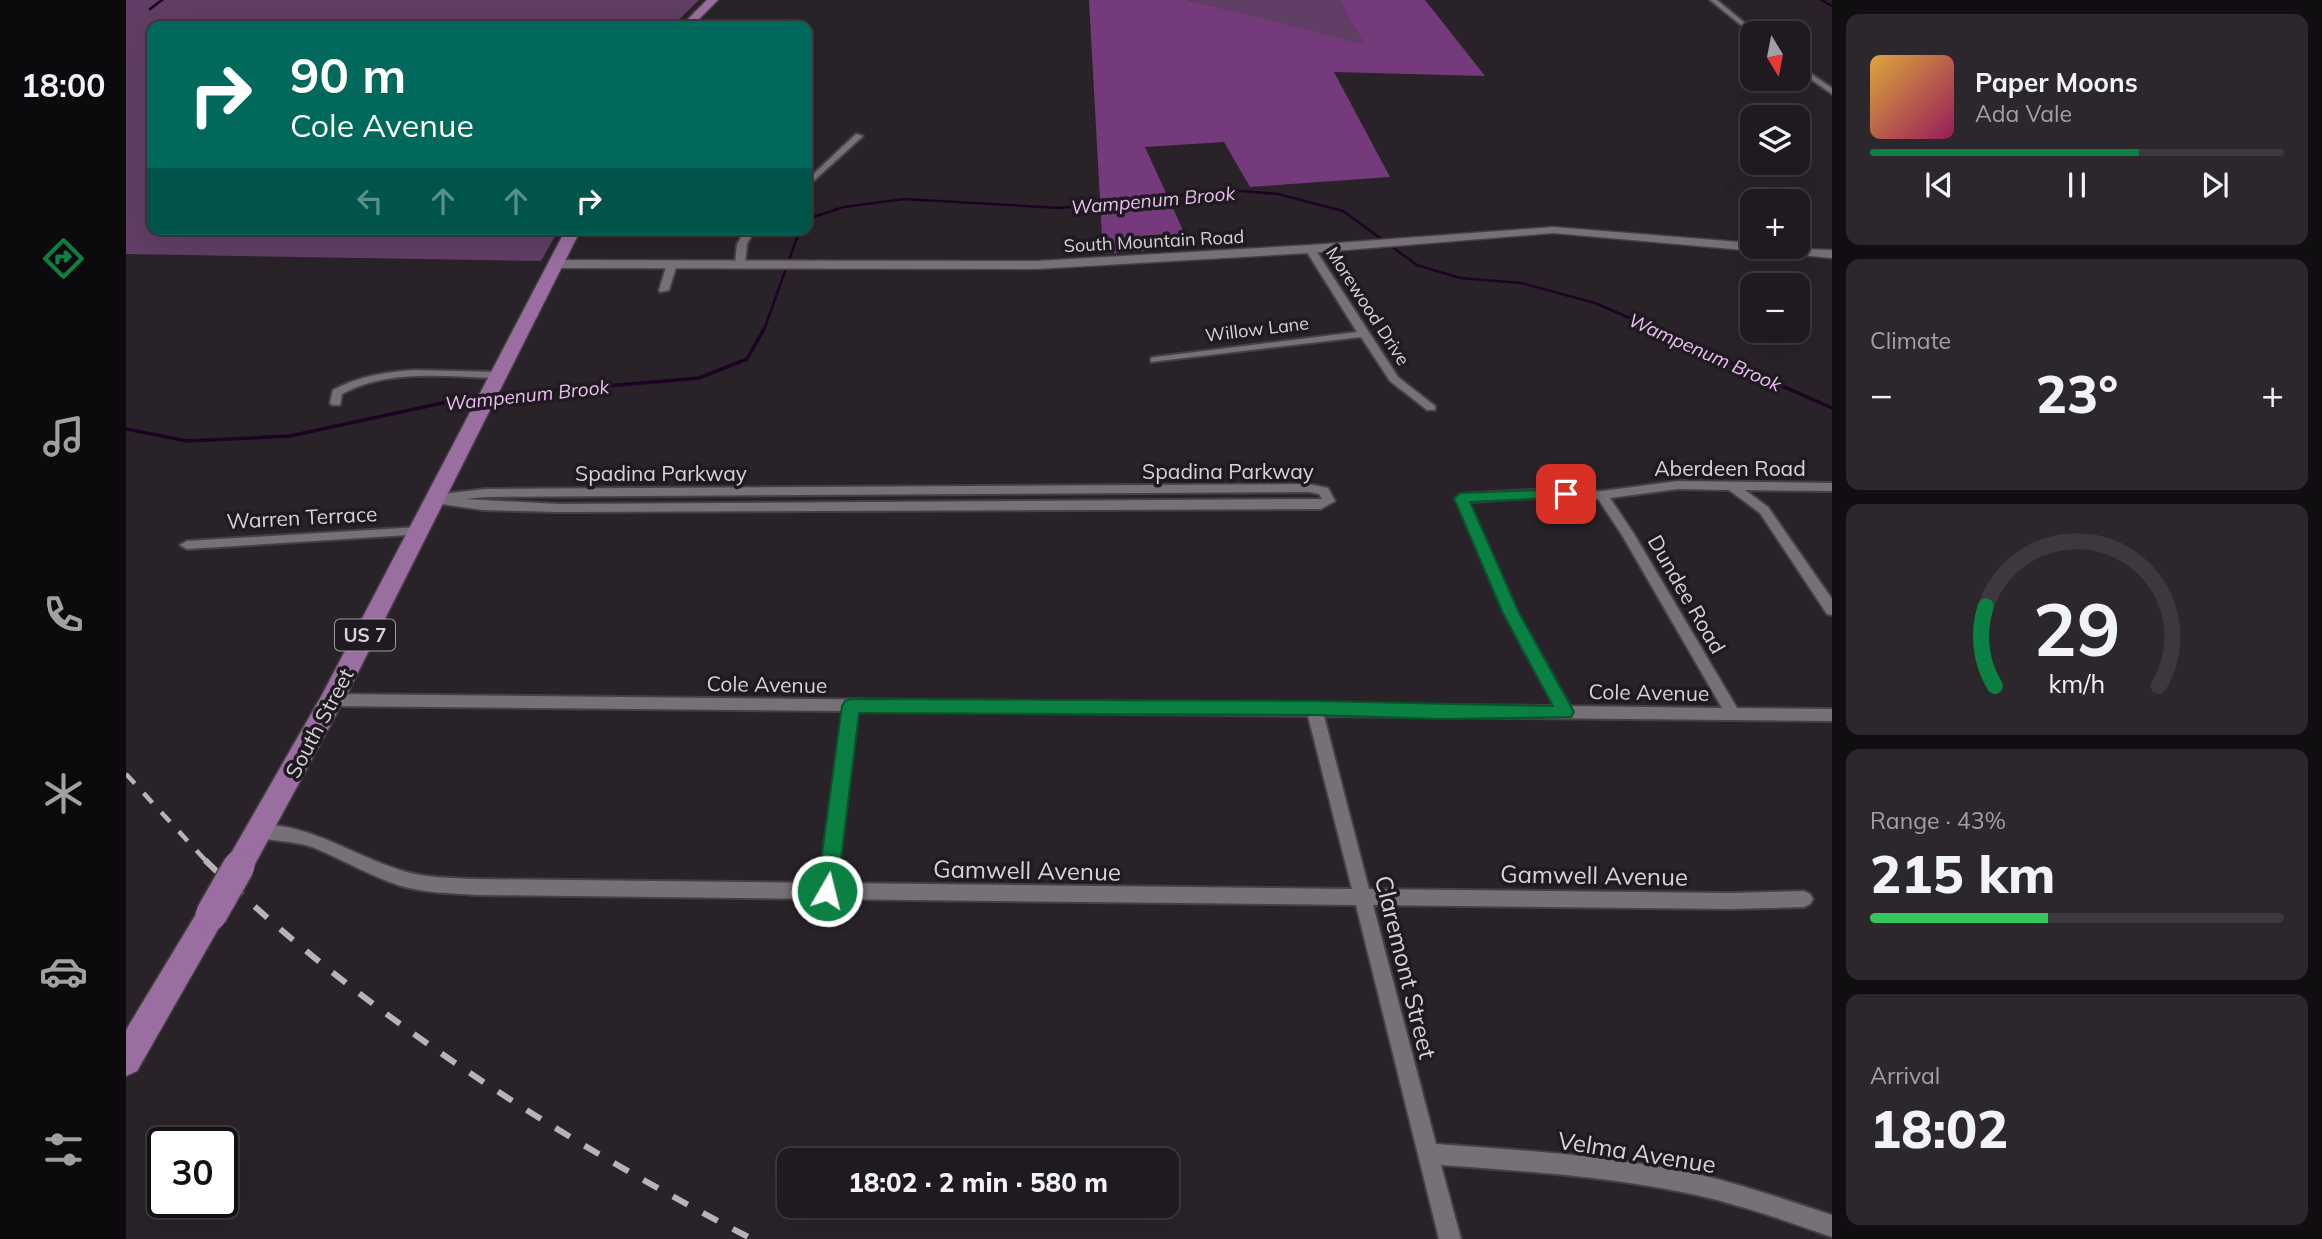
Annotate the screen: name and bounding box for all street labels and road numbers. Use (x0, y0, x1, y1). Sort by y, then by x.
street label: South Mountain Road (1063, 225, 1245, 257)
street label: Morewood Drive (1321, 242, 1415, 370)
street label: Willow Lane (1204, 311, 1310, 347)
street label: Aberdeen Road (1654, 455, 1806, 481)
street label: Spadina Parkway (1142, 458, 1314, 484)
street label: Spadina Parkway (575, 460, 747, 486)
street label: Warren Terrace (226, 500, 378, 534)
street label: Dundee Road (1643, 530, 1731, 658)
road number: US 7 (335, 620, 395, 650)
street label: South Street (279, 664, 359, 782)
street label: Cole Avenue (706, 670, 828, 698)
street label: Cole Avenue (1588, 678, 1710, 706)
street label: Gamwell Avenue (933, 853, 1121, 887)
street label: Gamwell Avenue (1500, 858, 1688, 892)
street label: Claremont Street (1369, 872, 1443, 1062)
street label: Velma Avenue (1556, 1125, 1718, 1179)

